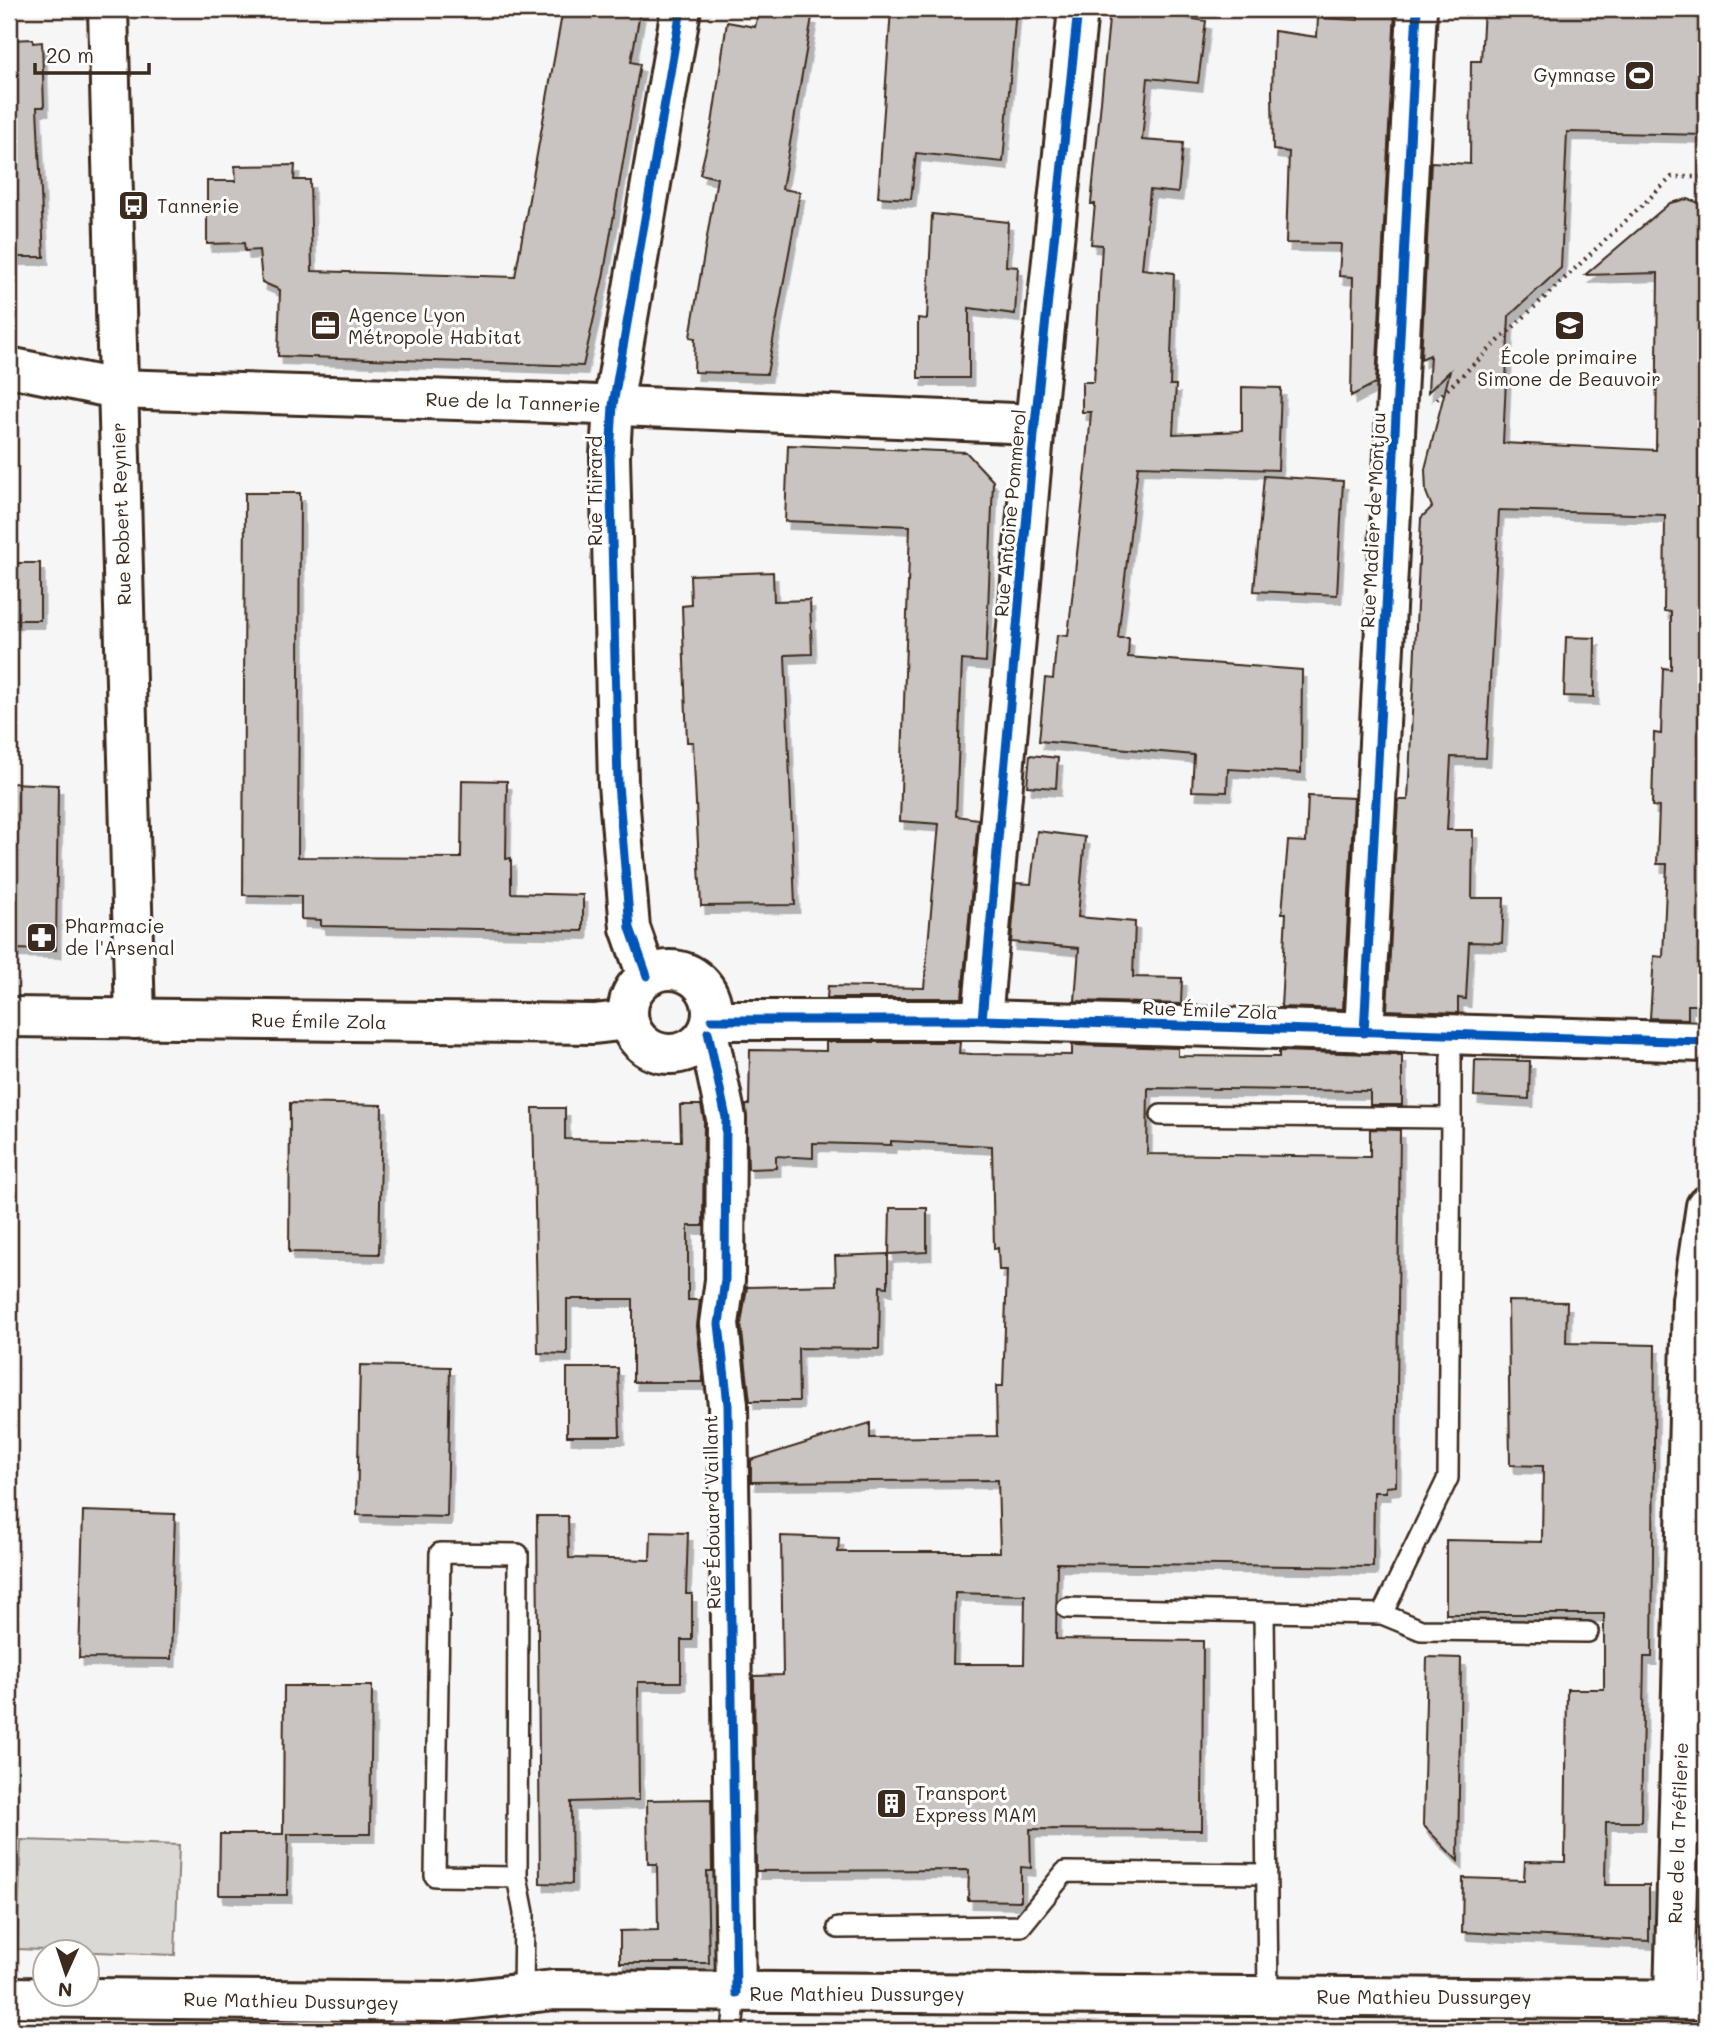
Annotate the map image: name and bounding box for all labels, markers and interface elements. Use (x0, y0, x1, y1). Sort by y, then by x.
scale bar (35, 32, 149, 76)
text: 20 m (46, 41, 94, 68)
sports icon: Gymnase (1622, 58, 1656, 92)
place label: Gymnase (1534, 62, 1616, 87)
bus stop icon: Tannerie (117, 189, 151, 223)
place label: Tannerie (157, 193, 239, 218)
place label: Agence Lyon Métropole Habitat (348, 302, 522, 349)
office icon: Agence Lyon Métropole Habitat (308, 309, 342, 343)
school or university icon: École primaire Simone de Beauvoir (1552, 309, 1586, 343)
place label: École primaire Simone de Beauvoir (1477, 344, 1661, 391)
street label: Rue de la Tannerie (425, 386, 601, 417)
street label: Rue Antoine Pommerol (988, 408, 1031, 618)
street label: Rue Madier de Montjau (1354, 411, 1391, 629)
street label: Rue Robert Reynier (105, 422, 136, 606)
street label: Rue Thirard (582, 436, 607, 546)
place label: Pharmacie de l'Arsenal (65, 913, 175, 960)
pharmacy icon: Pharmacie de l'Arsenal (25, 920, 59, 954)
street label: Rue Émile Zola (1142, 995, 1278, 1024)
street label: Rue Émile Zola (251, 1007, 387, 1034)
street label: Rue Édouard Vaillant (697, 1414, 726, 1610)
street label: Rue de la Tréfilerie (1662, 1742, 1693, 1924)
place label: Transport Express MAM (915, 1780, 1037, 1827)
building icon: Transport Express MAM (875, 1787, 909, 1821)
north arrow (32, 1938, 102, 2008)
text: N (57, 1978, 73, 2003)
street label: Rue Mathieu Dussurgey (749, 1981, 965, 2006)
street label: Rue Mathieu Dussurgey (1316, 1984, 1532, 2009)
street label: Rue Mathieu Dussurgey (183, 1986, 399, 2015)

